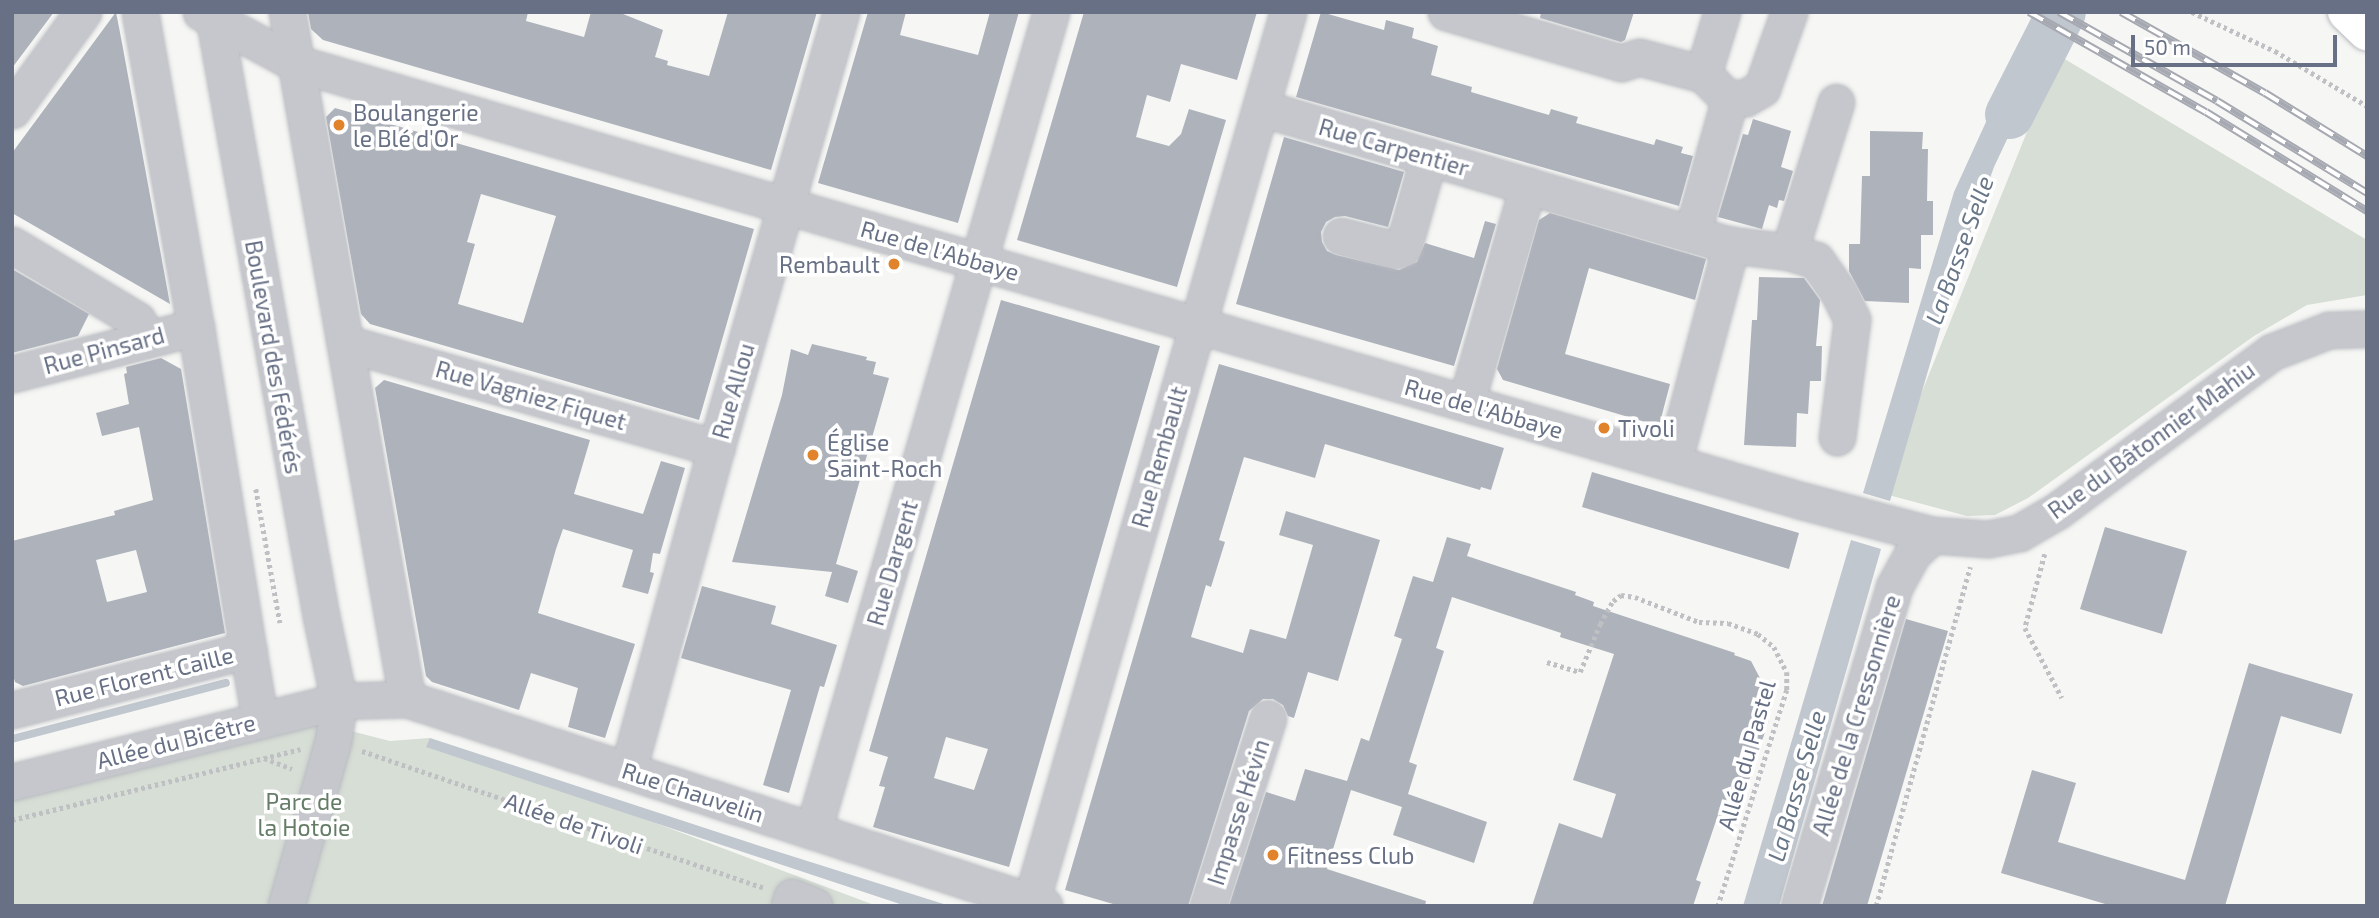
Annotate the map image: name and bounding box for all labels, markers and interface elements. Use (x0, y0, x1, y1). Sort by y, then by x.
scale bar (2134, 21, 2340, 65)
text: 50 m (2144, 34, 2191, 59)
place label: Boulangerie le Blé d'Or (353, 98, 479, 152)
street label: Rue Carpentier (1316, 112, 1472, 182)
marker: Boulangerie le Blé d'Or (331, 117, 347, 133)
water label: La Basse Selle (1919, 172, 1999, 328)
street label: Rue de l'Abbaye (858, 214, 1022, 286)
street label: Boulevard des Fédérés (240, 238, 308, 476)
place label: Rembault (779, 250, 880, 278)
marker: Rembault (886, 256, 902, 272)
street label: Rue Pinsard (41, 321, 167, 379)
street label: Rue Allou (706, 340, 760, 442)
street label: Rue Vagniez Fiquet (432, 355, 630, 435)
street label: Rue du Bâtonnier Mahiu (2042, 356, 2260, 524)
street label: Rue de l'Abbaye (1402, 372, 1566, 444)
street label: Rue Rembault (1126, 383, 1192, 531)
place label: Tivoli (1618, 414, 1675, 442)
marker: Tivoli (1596, 420, 1612, 436)
place label: Église Saint-Roch (827, 428, 942, 482)
marker: Église Saint-Roch (805, 447, 821, 463)
street label: Rue Dargent (861, 497, 923, 629)
street label: Allée de la Cressonnière (1806, 591, 1906, 839)
street label: Rue Florent Caille (52, 640, 236, 712)
street label: Allée du Pastel (1711, 677, 1781, 833)
water label: La Basse Selle (1761, 707, 1831, 865)
street label: Allée du Bicêtre (94, 708, 258, 774)
street label: Impasse Hévin (1201, 736, 1275, 888)
street label: Rue Chauvelin (619, 756, 767, 828)
street label: Allée de Tivoli (501, 786, 647, 860)
park label: Parc de la Hotoie (258, 787, 350, 841)
place label: Fitness Club (1287, 841, 1414, 869)
marker: Fitness Club (1265, 847, 1281, 863)

